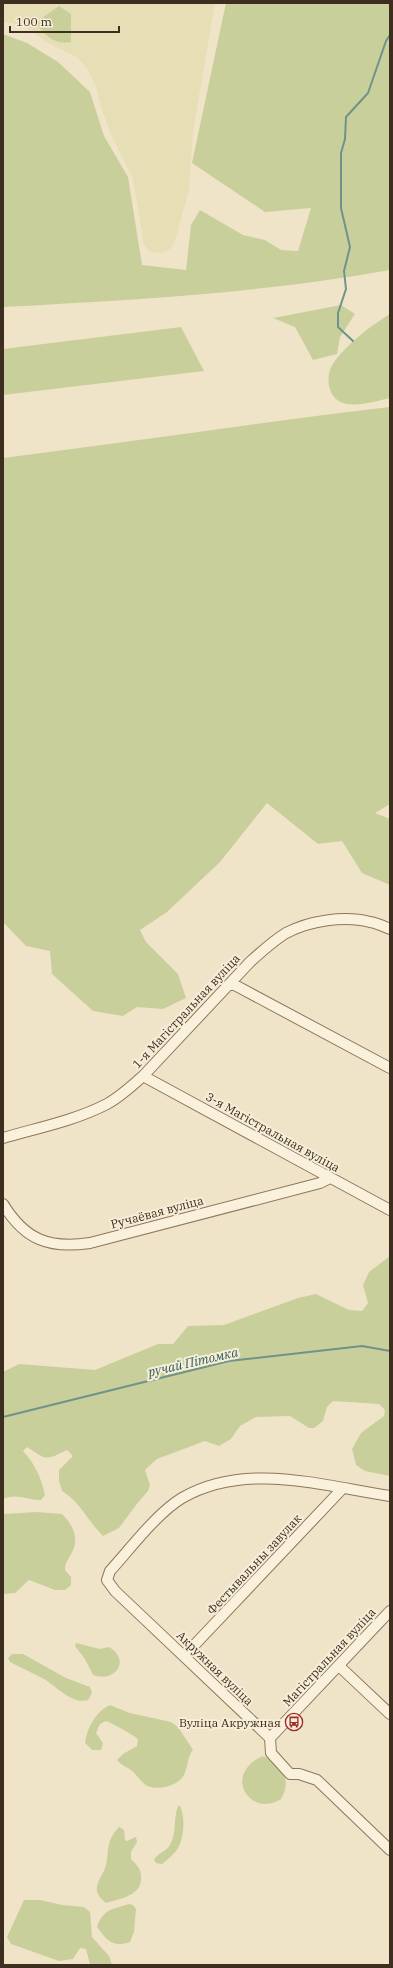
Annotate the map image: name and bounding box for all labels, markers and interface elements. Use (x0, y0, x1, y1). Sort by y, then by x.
scale bar (10, 8, 119, 34)
text: 100 m (16, 14, 52, 29)
street label: 1-я Магістральная вуліца (129, 950, 243, 1071)
street label: 3-я Магістральная вуліца (203, 1089, 343, 1175)
street label: Ручаёвая вуліца (109, 1192, 206, 1232)
water label: ручай Пітомка (144, 1343, 240, 1381)
street label: Фестывальны завулак (204, 1511, 304, 1617)
street label: Магістральная вуліца (279, 1604, 379, 1709)
street label: Акружная вуліца (174, 1628, 257, 1709)
bus stop icon: Вуліца Акружная (284, 1712, 304, 1732)
place label: Вуліца Акружная (179, 1715, 281, 1730)

